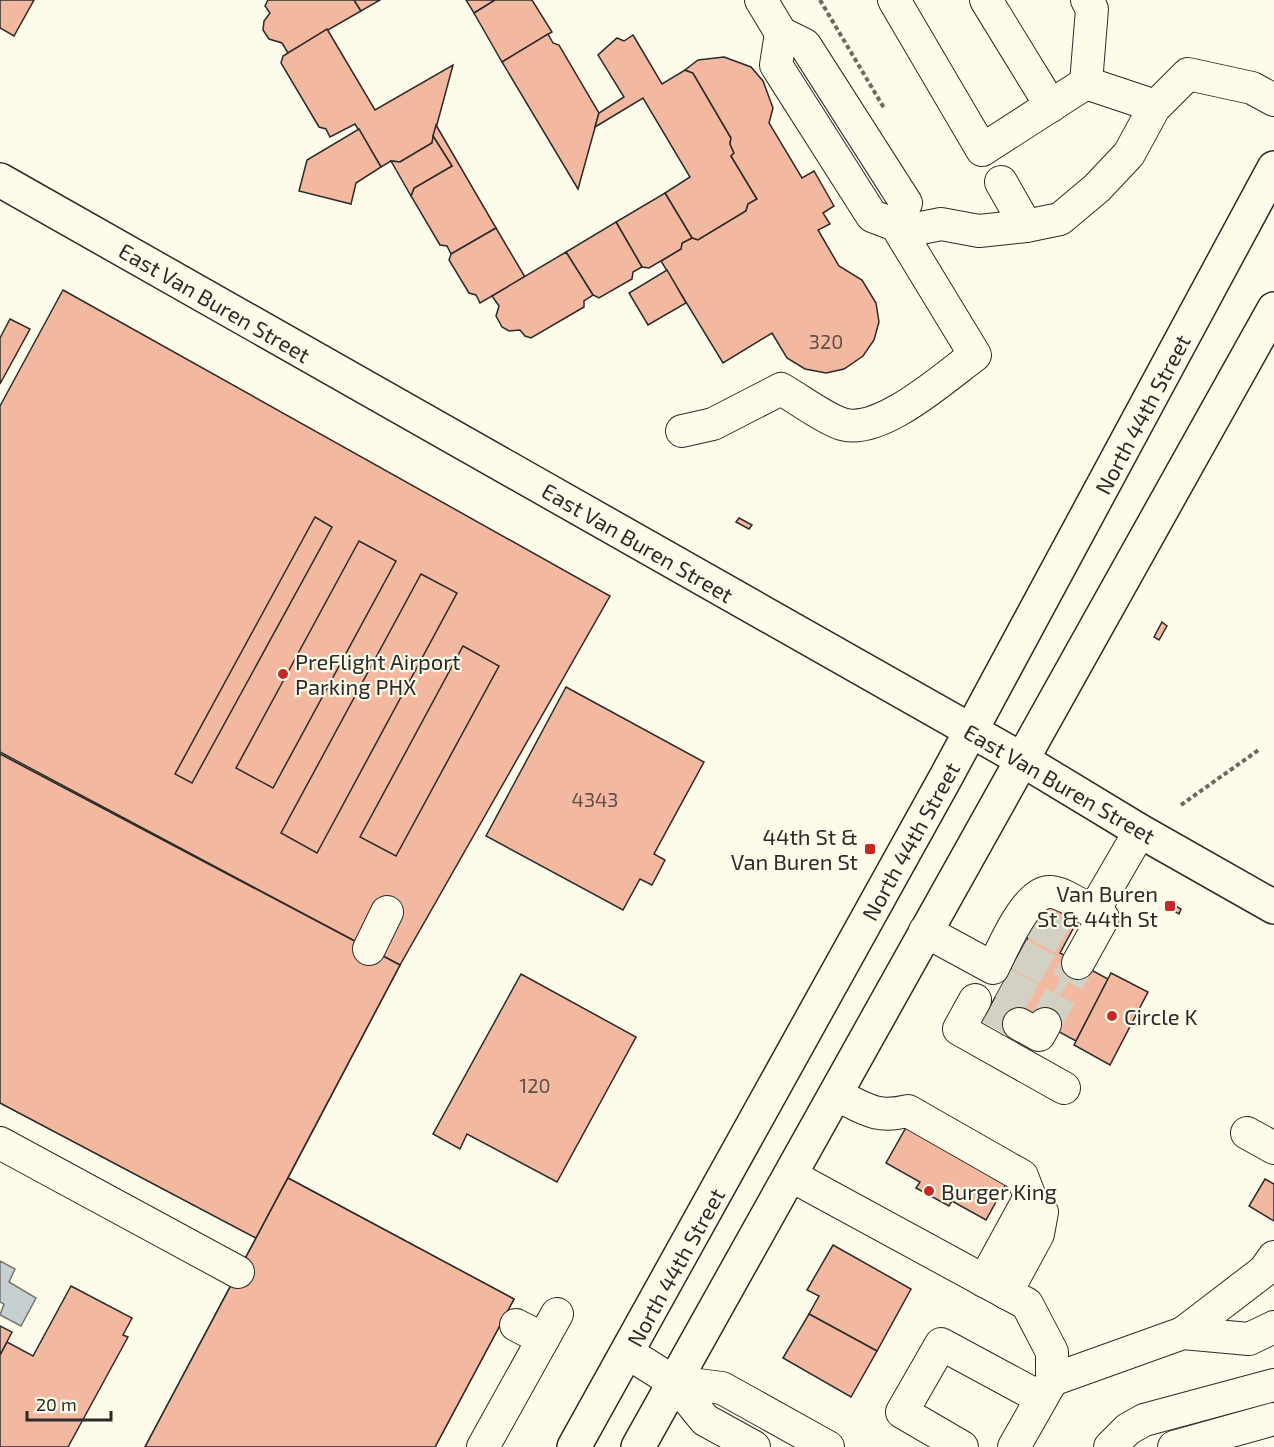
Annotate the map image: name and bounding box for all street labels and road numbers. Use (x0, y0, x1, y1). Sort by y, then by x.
street label: East Van Buren Street (115, 237, 315, 367)
street label: North 44th Street (1089, 330, 1195, 498)
street label: East Van Buren Street (538, 477, 738, 607)
street label: East Van Buren Street (960, 718, 1160, 848)
street label: North 44th Street (856, 757, 964, 925)
street label: North 44th Street (621, 1183, 729, 1351)

